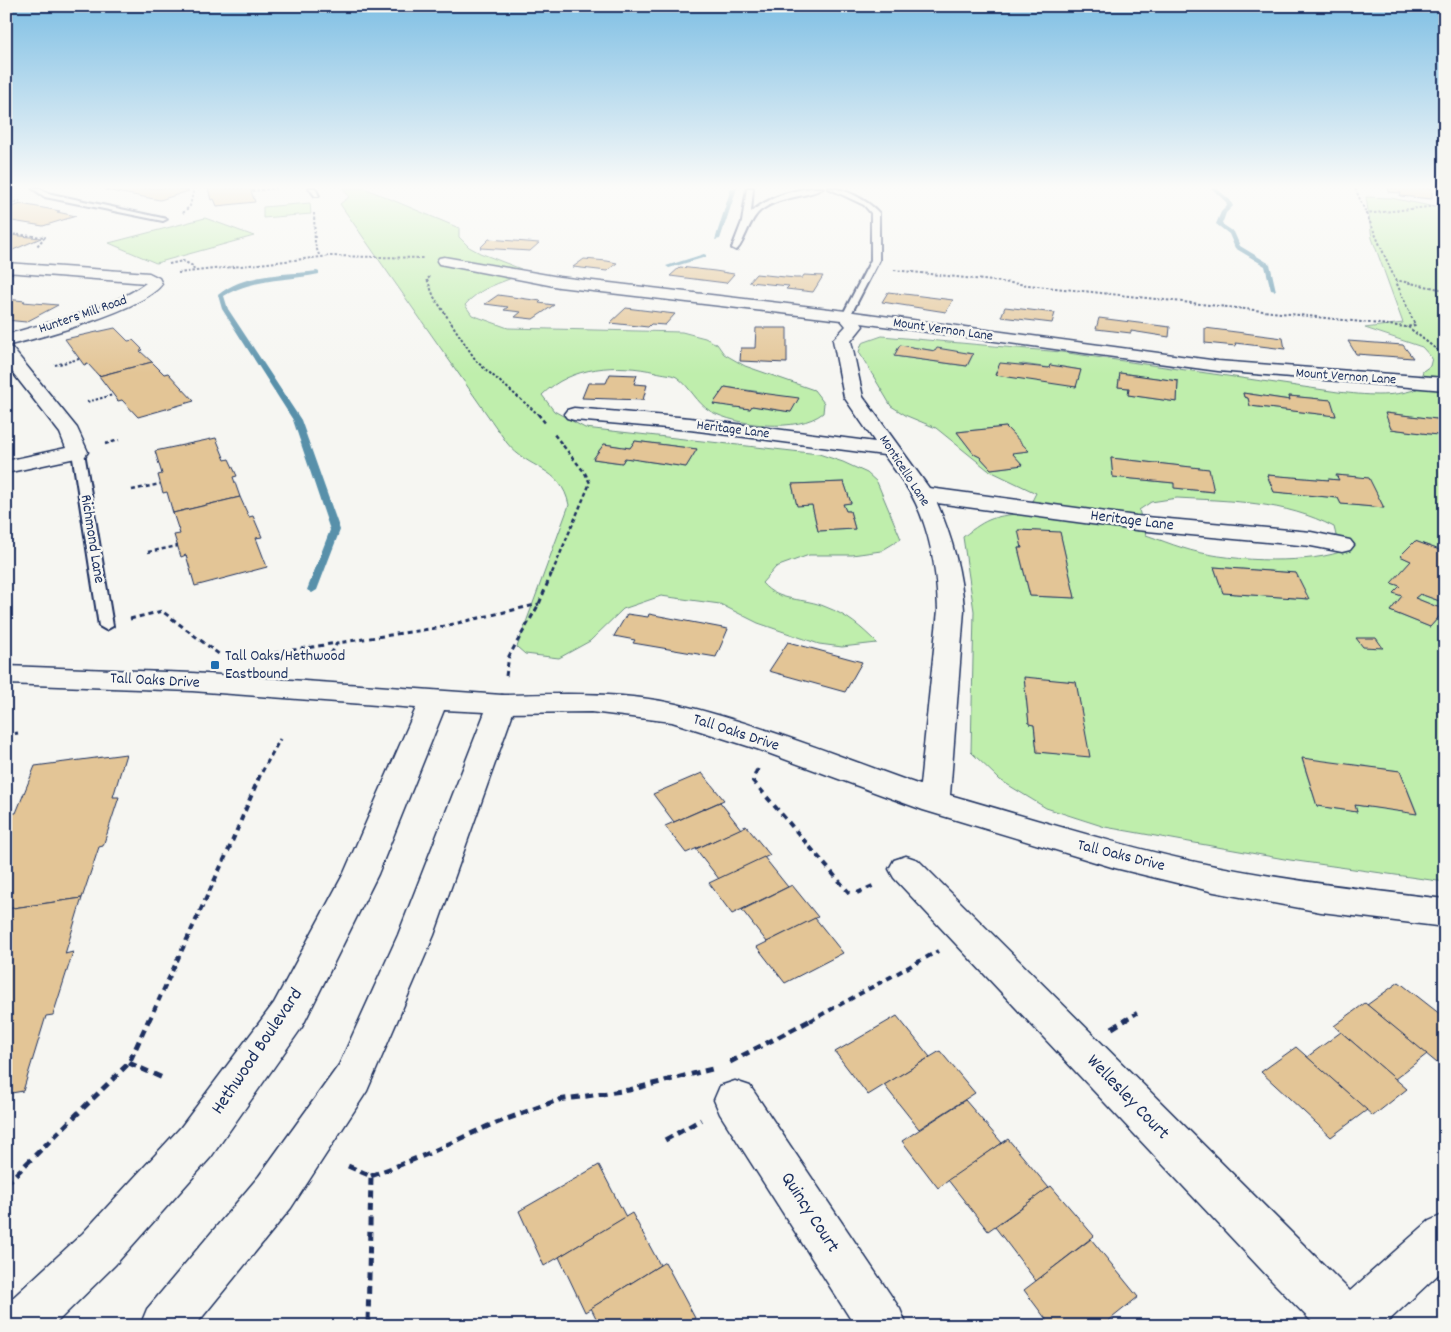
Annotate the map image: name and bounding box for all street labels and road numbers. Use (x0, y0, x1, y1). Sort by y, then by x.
street label: Hunters Mill Road (36, 291, 130, 339)
street label: Mount Vernon Lane (892, 313, 994, 347)
street label: Mount Vernon Lane (1295, 364, 1397, 390)
street label: Heritage Lane (695, 416, 771, 444)
street label: Monticello Lane (873, 431, 935, 511)
street label: Richmond Lane (74, 493, 110, 585)
street label: Heritage Lane (1089, 504, 1175, 538)
street label: Tall Oaks Drive (110, 667, 200, 695)
street label: Tall Oaks Drive (690, 708, 782, 758)
street label: Tall Oaks Drive (1075, 834, 1167, 878)
street label: Hethwood Boulevard (206, 983, 310, 1121)
street label: Wellesley Court (1079, 1049, 1175, 1147)
street label: Quincy Court (773, 1167, 845, 1259)

